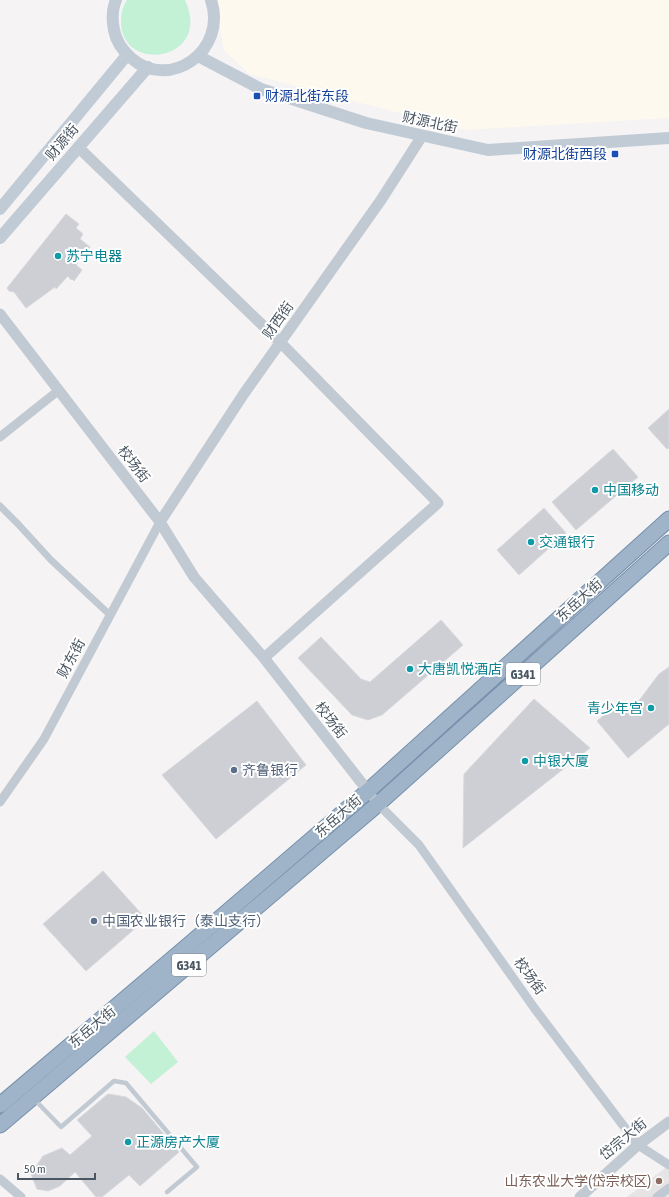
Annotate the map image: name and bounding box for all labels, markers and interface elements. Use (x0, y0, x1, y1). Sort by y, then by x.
place label: 财源北街东段 (265, 88, 349, 104)
marker: 财源北街东段 (252, 91, 262, 101)
street label: 财源北街 (401, 108, 459, 136)
street label: 财源街 (42, 121, 82, 163)
place label: 财源北街西段 (523, 146, 607, 162)
marker: 财源北街西段 (610, 149, 620, 159)
place label: 苏宁电器 (66, 248, 122, 264)
marker: 苏宁电器 (53, 251, 63, 261)
street label: 财西街 (259, 298, 297, 342)
street label: 校场街 (115, 443, 153, 485)
place label: 中国移动 (603, 482, 659, 498)
marker: 中国移动 (590, 485, 600, 495)
place label: 交通银行 (539, 534, 595, 550)
marker: 交通银行 (526, 537, 536, 547)
street label: 东岳大街 (553, 575, 605, 625)
street label: 财东街 (54, 636, 88, 680)
place label: 大唐凯悦酒店 (418, 661, 502, 677)
road number: G341 (506, 663, 540, 685)
marker: 大唐凯悦酒店 (405, 664, 415, 674)
street label: 校场街 (312, 699, 350, 741)
place label: 青少年宫 (587, 700, 643, 716)
marker: 青少年宫 (646, 703, 656, 713)
place label: 中银大厦 (533, 753, 589, 769)
marker: 中银大厦 (520, 756, 530, 766)
place label: 齐鲁银行 (242, 762, 298, 778)
marker: 齐鲁银行 (229, 765, 239, 775)
street label: 东岳大街 (312, 792, 364, 840)
place label: 中国农业银行（泰山支行） (102, 913, 270, 929)
marker: 中国农业银行（泰山支行） (89, 916, 99, 926)
road number: G341 (172, 954, 206, 976)
street label: 校场街 (511, 954, 549, 998)
street label: 东岳大街 (65, 1003, 119, 1051)
street label: 岱宗大街 (596, 1115, 650, 1163)
place label: 正源房产大厦 (136, 1134, 220, 1150)
marker: 正源房产大厦 (123, 1137, 133, 1147)
scale bar (18, 1155, 95, 1181)
text: 50 m (24, 1162, 46, 1176)
place label: 山东农业大学(岱宗校区) (504, 1173, 651, 1189)
marker: 山东农业大学(岱宗校区) (654, 1176, 664, 1186)

